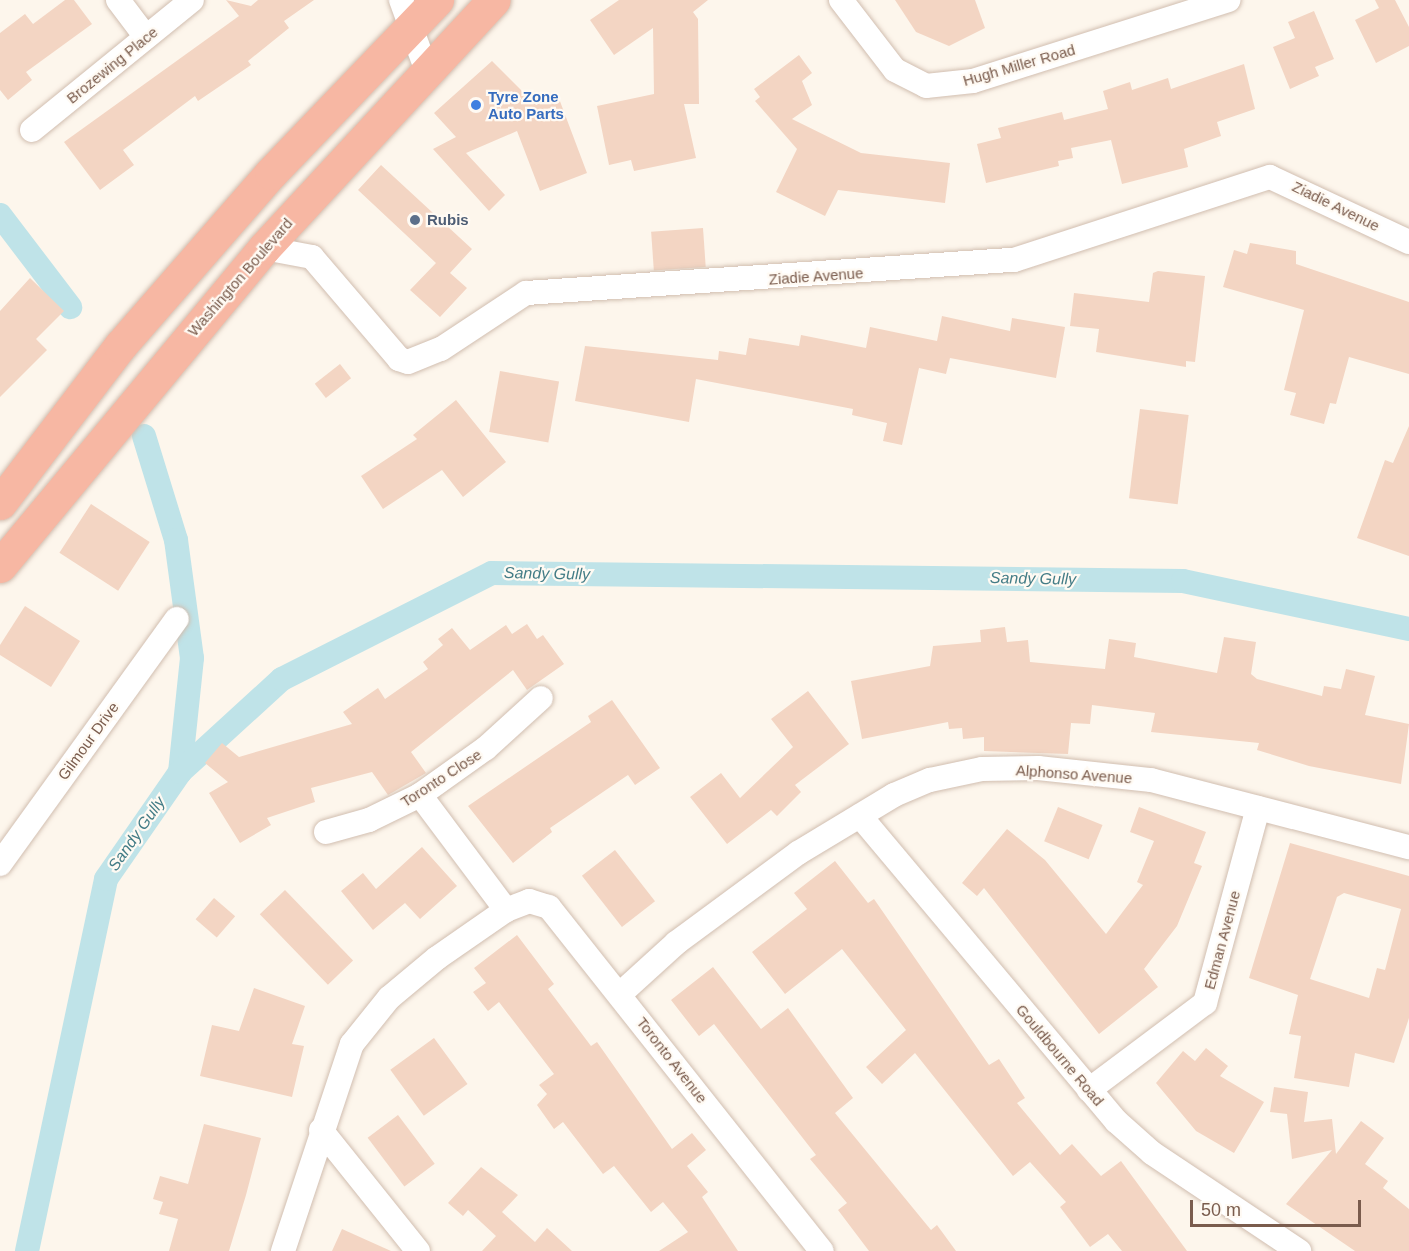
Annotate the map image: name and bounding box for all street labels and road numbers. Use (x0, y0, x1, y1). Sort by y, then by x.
street label: Brozewing Place (63, 23, 161, 107)
street label: Hugh Miller Road (961, 40, 1077, 90)
street label: Ziadie Avenue (1289, 177, 1383, 235)
street label: Washington Boulevard (184, 214, 296, 340)
street label: Ziadie Avenue (768, 264, 864, 288)
street label: Gilmour Drive (54, 699, 122, 783)
street label: Toronto Close (397, 745, 485, 811)
street label: Alphonso Avenue (1015, 761, 1133, 787)
street label: Edman Avenue (1200, 888, 1244, 992)
street label: Gouldbourne Road (1012, 1001, 1108, 1109)
street label: Toronto Avenue (633, 1013, 711, 1107)

